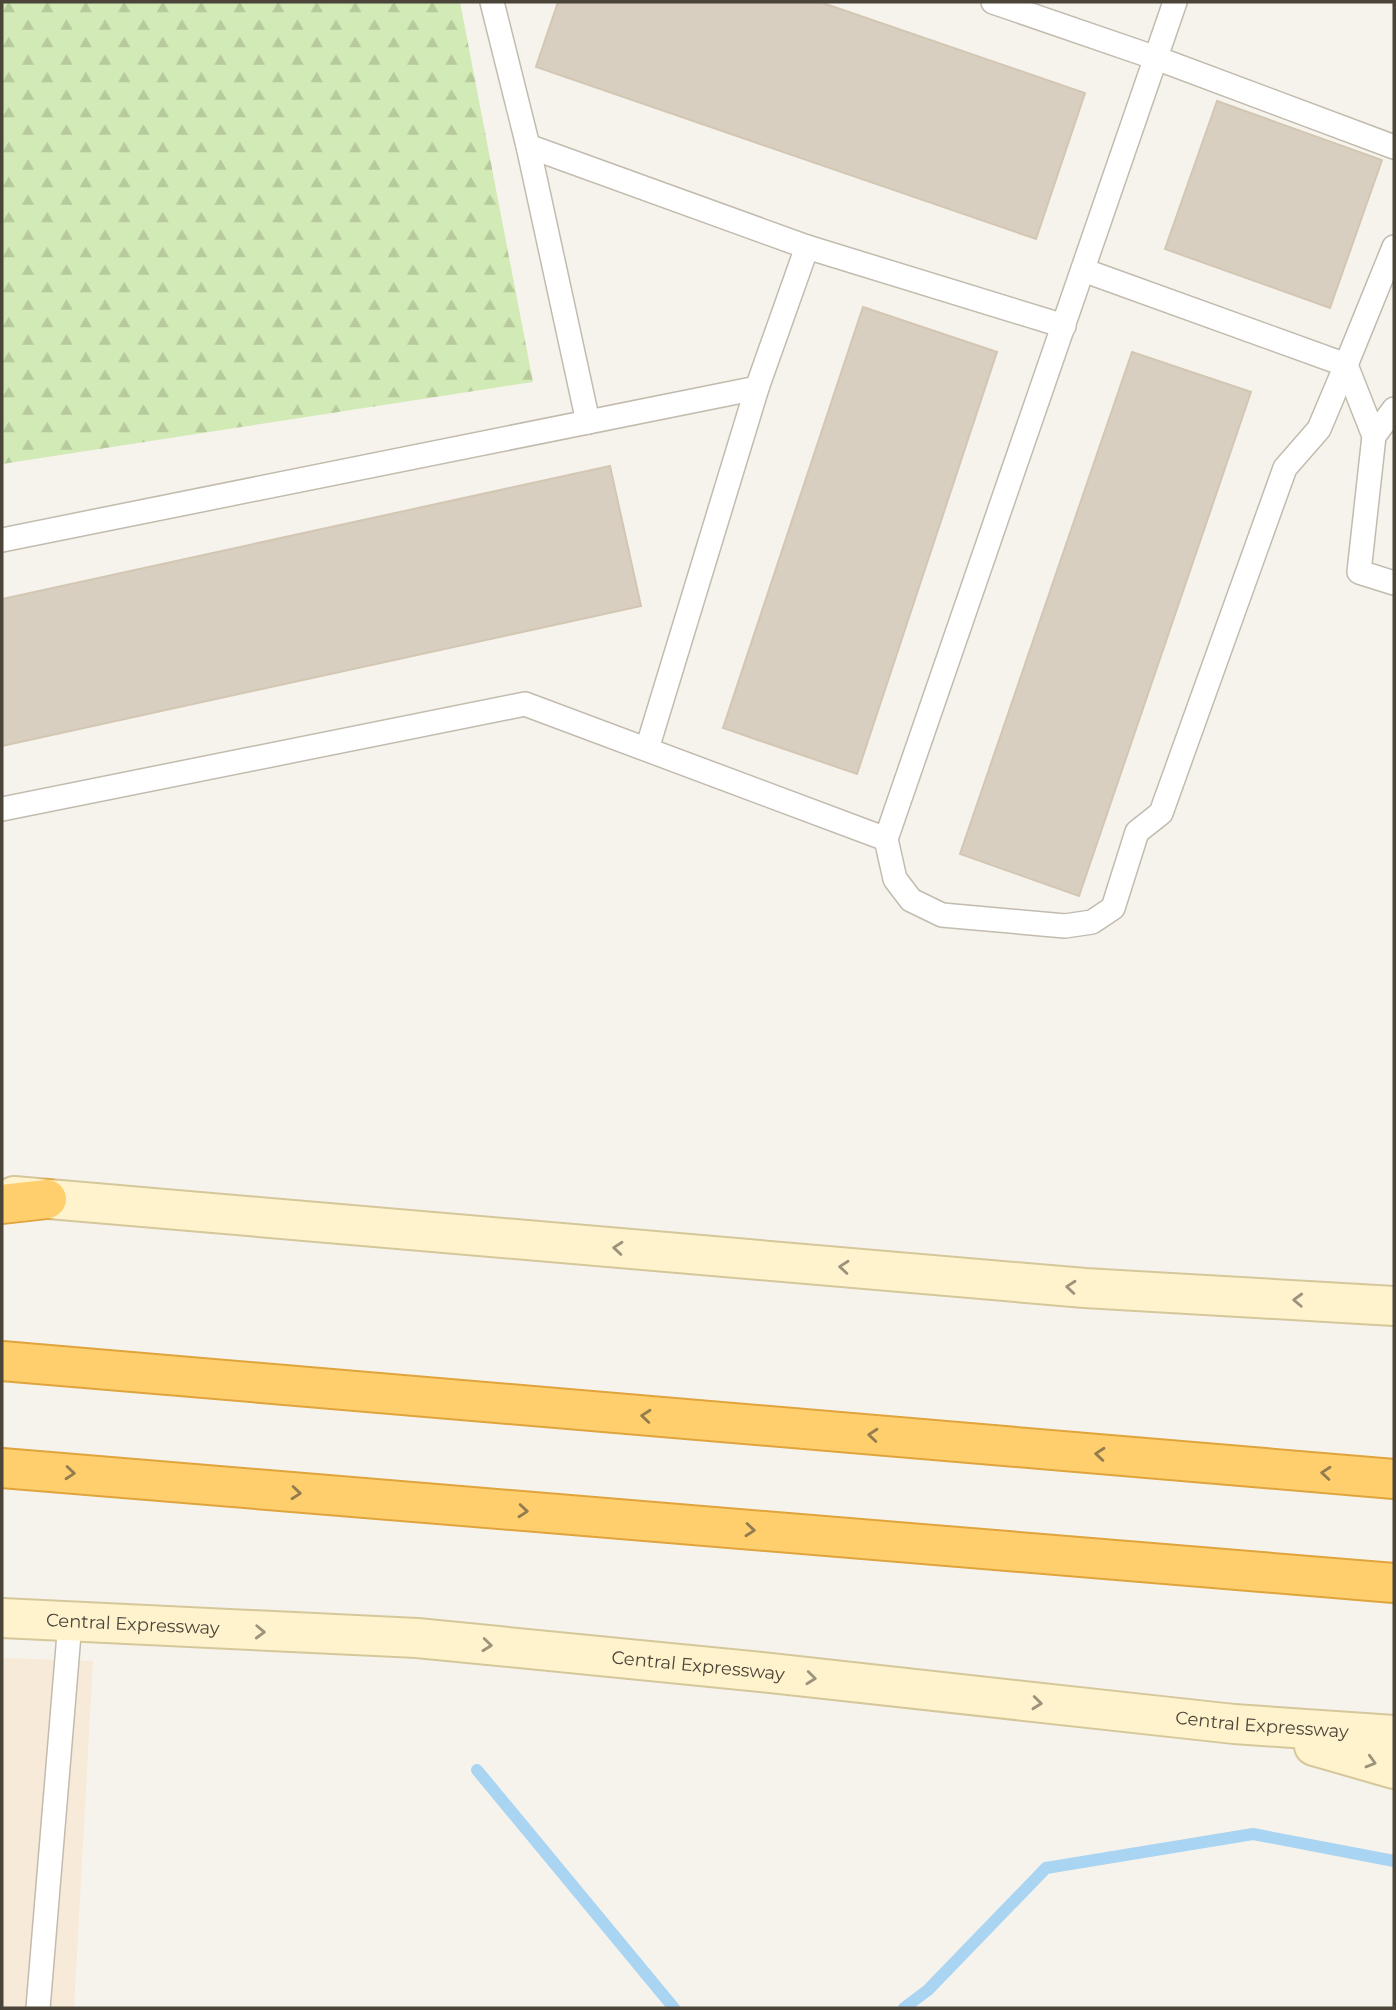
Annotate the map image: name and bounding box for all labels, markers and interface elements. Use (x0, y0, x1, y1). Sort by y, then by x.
one-way arrow (612, 1241, 623, 1256)
one-way arrow (839, 1260, 850, 1275)
one-way arrow (1065, 1280, 1076, 1295)
one-way arrow (1292, 1293, 1303, 1308)
one-way arrow (640, 1409, 651, 1424)
one-way arrow (867, 1428, 878, 1443)
one-way arrow (1094, 1447, 1105, 1462)
one-way arrow (65, 1465, 76, 1480)
one-way arrow (1320, 1466, 1331, 1481)
one-way arrow (291, 1485, 302, 1500)
one-way arrow (518, 1503, 529, 1518)
one-way arrow (745, 1522, 756, 1537)
street label: Central Expressway (45, 1609, 220, 1639)
one-way arrow (255, 1624, 266, 1639)
one-way arrow (482, 1637, 493, 1652)
street label: Central Expressway (611, 1646, 786, 1686)
one-way arrow (806, 1670, 817, 1685)
one-way arrow (1032, 1696, 1043, 1711)
street label: Central Expressway (1174, 1707, 1350, 1743)
one-way arrow (1364, 1754, 1376, 1768)

